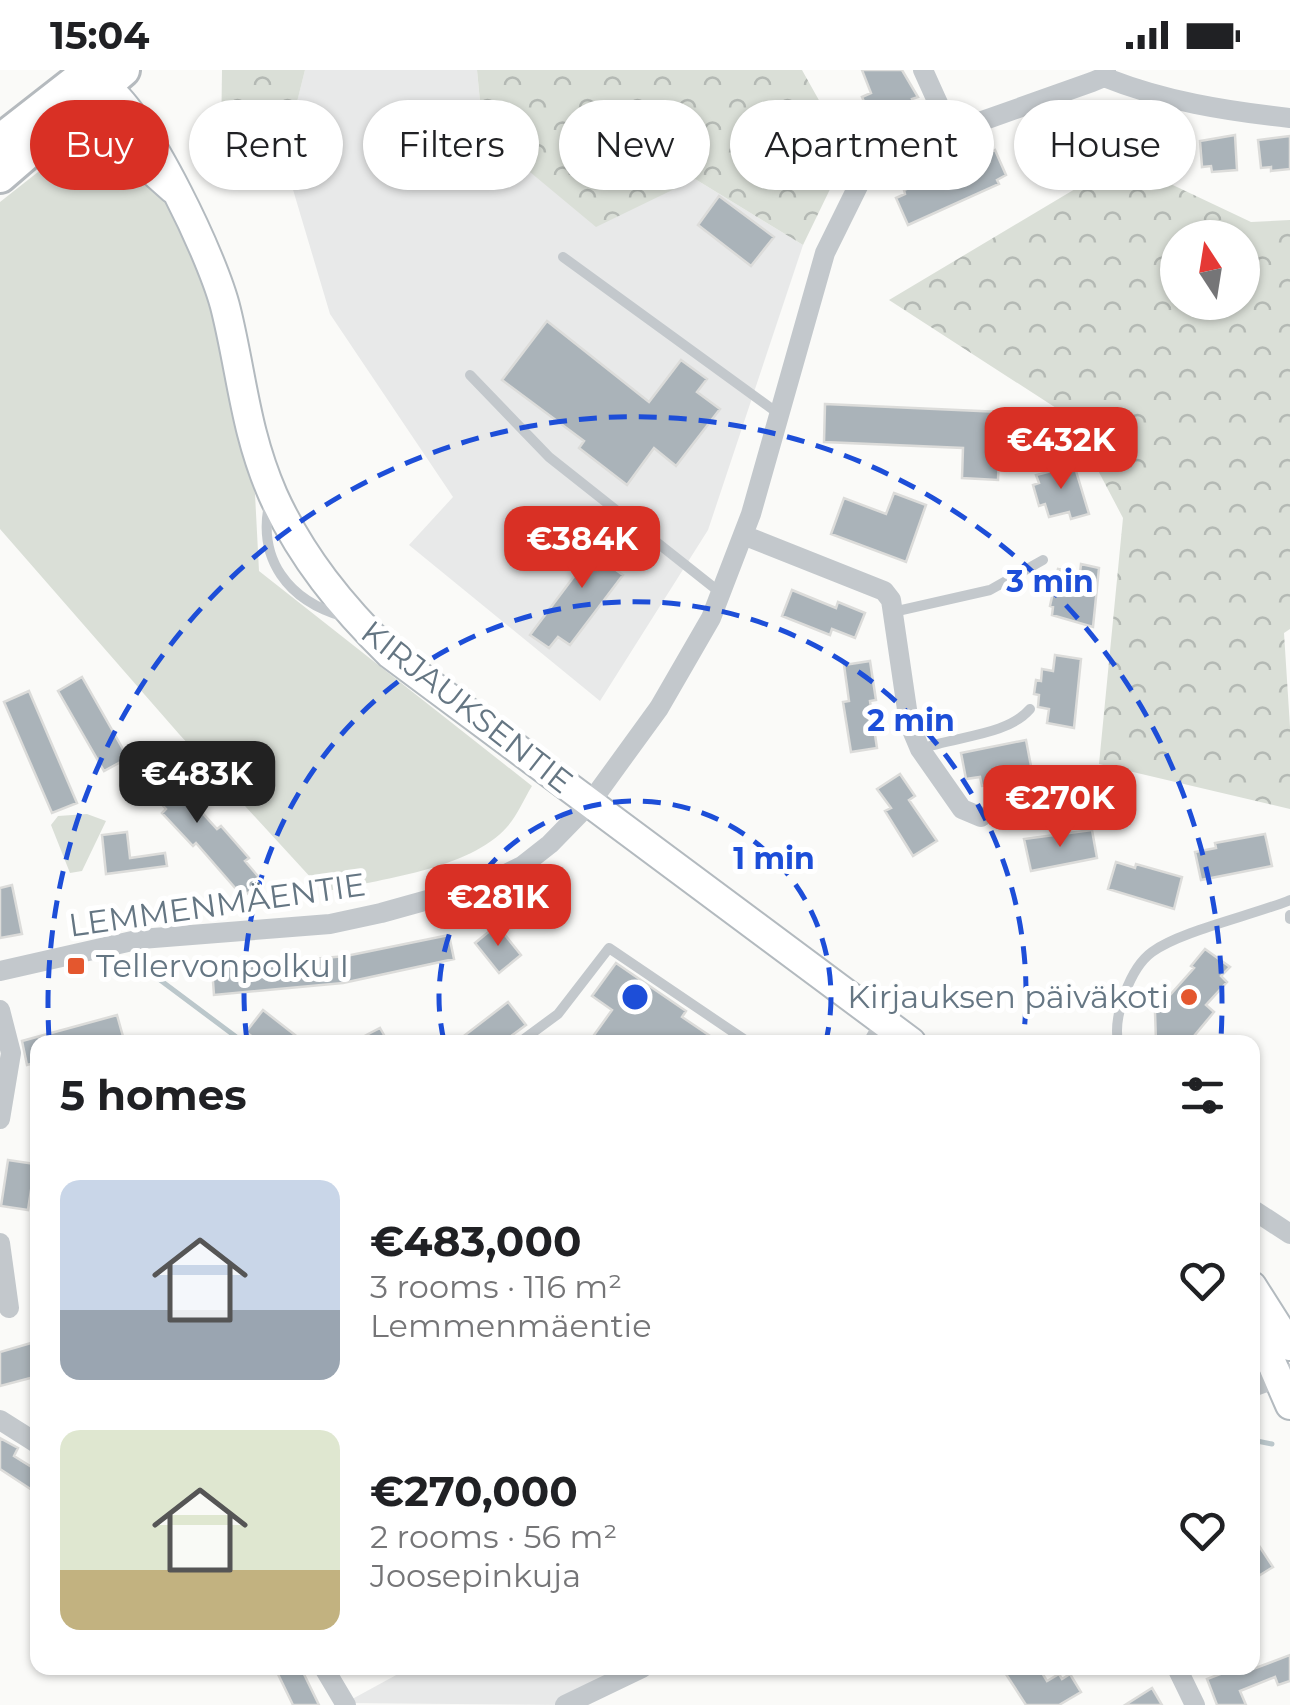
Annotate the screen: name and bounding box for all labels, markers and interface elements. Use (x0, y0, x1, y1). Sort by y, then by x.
text: 15:04 (50, 12, 149, 59)
chip: Buy (30, 100, 169, 190)
chip: Rent (189, 100, 343, 190)
chip: Filters (363, 100, 539, 190)
chip: New (559, 100, 710, 190)
chip: Apartment (730, 100, 994, 190)
chip: House (1014, 100, 1196, 190)
north arrow (1160, 220, 1260, 320)
map controls (1160, 220, 1260, 320)
pin: €432K (991, 407, 1131, 492)
text: €432K (1007, 420, 1115, 459)
pin: €384K (512, 506, 652, 591)
text: €384K (526, 519, 638, 558)
text: 3 min (1005, 563, 1094, 600)
street label: KIRJAUKSENTIE (354, 612, 581, 801)
text: 2 min (867, 702, 955, 739)
pin: €483K (127, 741, 267, 826)
text: €483K (141, 754, 253, 793)
pin: €270K (990, 765, 1130, 850)
text: €270K (1005, 778, 1115, 817)
text: 1 min (733, 840, 815, 877)
street label: LEMMENMÄENTIE (66, 864, 368, 945)
pin: €281K (428, 864, 568, 949)
text: €281K (447, 877, 549, 916)
place label: Tellervonpolku I (96, 946, 349, 985)
marker: Tellervonpolku I (65, 955, 87, 977)
place label: Kirjauksen päiväkoti (847, 977, 1169, 1016)
centre of rings (617, 979, 653, 1015)
marker: Kirjauksen päiväkoti (1178, 986, 1200, 1008)
icon: filters (1175, 1068, 1230, 1123)
text: 5 homes (60, 1069, 247, 1121)
text: €483,000 (370, 1215, 581, 1267)
icon: home (140, 1220, 260, 1340)
icon: heart (1175, 1253, 1230, 1308)
text: 3 rooms · 116 m² (370, 1267, 622, 1306)
text: Lemmenmäentie (370, 1306, 652, 1345)
text: €270,000 (370, 1465, 578, 1517)
icon: home (140, 1470, 260, 1590)
icon: heart (1175, 1503, 1230, 1558)
text: 2 rooms · 56 m² (370, 1517, 617, 1556)
text: Joosepinkuja (370, 1556, 581, 1595)

